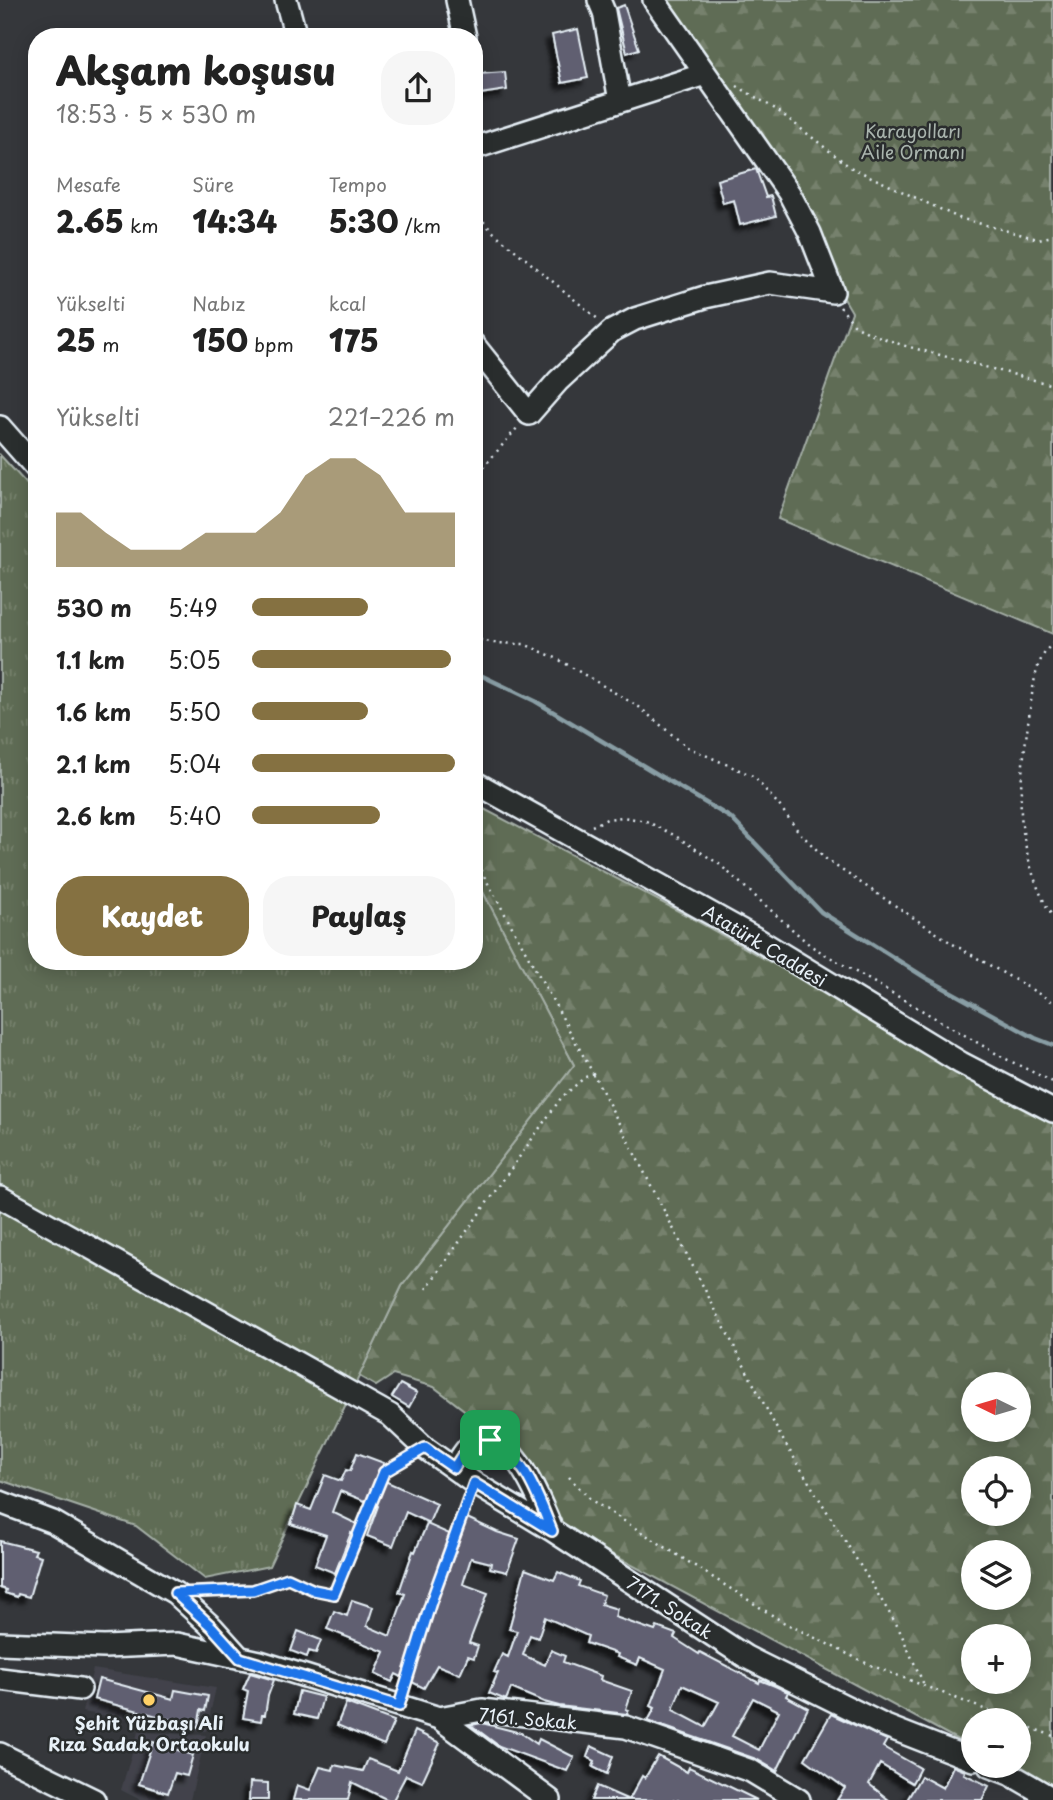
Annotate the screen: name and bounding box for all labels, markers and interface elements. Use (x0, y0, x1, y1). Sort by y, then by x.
text: Akşam koşusu (56, 41, 336, 98)
button: share (381, 51, 455, 125)
text: 18:53 · 5 × 530 m (56, 96, 256, 131)
park label: Karayolları Aile Ormanı (861, 117, 965, 165)
text: Mesafe (56, 170, 121, 198)
text: Süre (192, 170, 234, 198)
text: Tempo (329, 170, 387, 198)
text: 2.65 (56, 198, 124, 243)
text: 14:34 (192, 198, 277, 243)
text: 5:30 (329, 198, 399, 243)
text: km (124, 211, 159, 239)
text: /km (399, 211, 441, 239)
text: Yükselti (56, 289, 125, 317)
text: Nabız (192, 289, 245, 317)
text: kcal (329, 289, 367, 317)
text: 25 (56, 317, 96, 362)
text: 150 (192, 317, 248, 362)
text: 175 (329, 317, 379, 362)
text: m (96, 330, 119, 358)
text: bpm (248, 330, 294, 358)
text: Yükselti (56, 399, 140, 434)
text: 221–226 m (328, 399, 455, 434)
text: 530 m (56, 590, 132, 625)
text: 5:49 (168, 590, 218, 625)
text: 1.1 km (56, 642, 125, 677)
text: 5:05 (168, 642, 221, 677)
text: 1.6 km (56, 694, 131, 729)
text: 5:50 (168, 694, 221, 729)
text: 2.1 km (56, 746, 131, 781)
text: 5:04 (168, 746, 221, 781)
text: 2.6 km (56, 798, 136, 833)
text: 5:40 (168, 798, 221, 833)
button: Kaydet (56, 876, 249, 956)
button: Paylaş (263, 876, 455, 956)
street label: Atatürk Caddesi (698, 897, 832, 993)
north arrow (961, 1372, 1031, 1442)
map controls (961, 1372, 1031, 1778)
pin (460, 1410, 520, 1470)
icon: arrive (471, 1421, 509, 1459)
button: locate (961, 1456, 1031, 1526)
button: layers (961, 1540, 1031, 1610)
street label: 7171. Sokak (621, 1569, 719, 1645)
button: + (961, 1624, 1031, 1694)
marker: Şehit Yüzbaşı Ali Rıza Sadak Ortaokulu (141, 1692, 157, 1708)
street label: 7161. Sokak (478, 1700, 578, 1736)
button: − (961, 1708, 1031, 1778)
place label: Şehit Yüzbaşı Ali Rıza Sadak Ortaokulu (48, 1709, 250, 1757)

